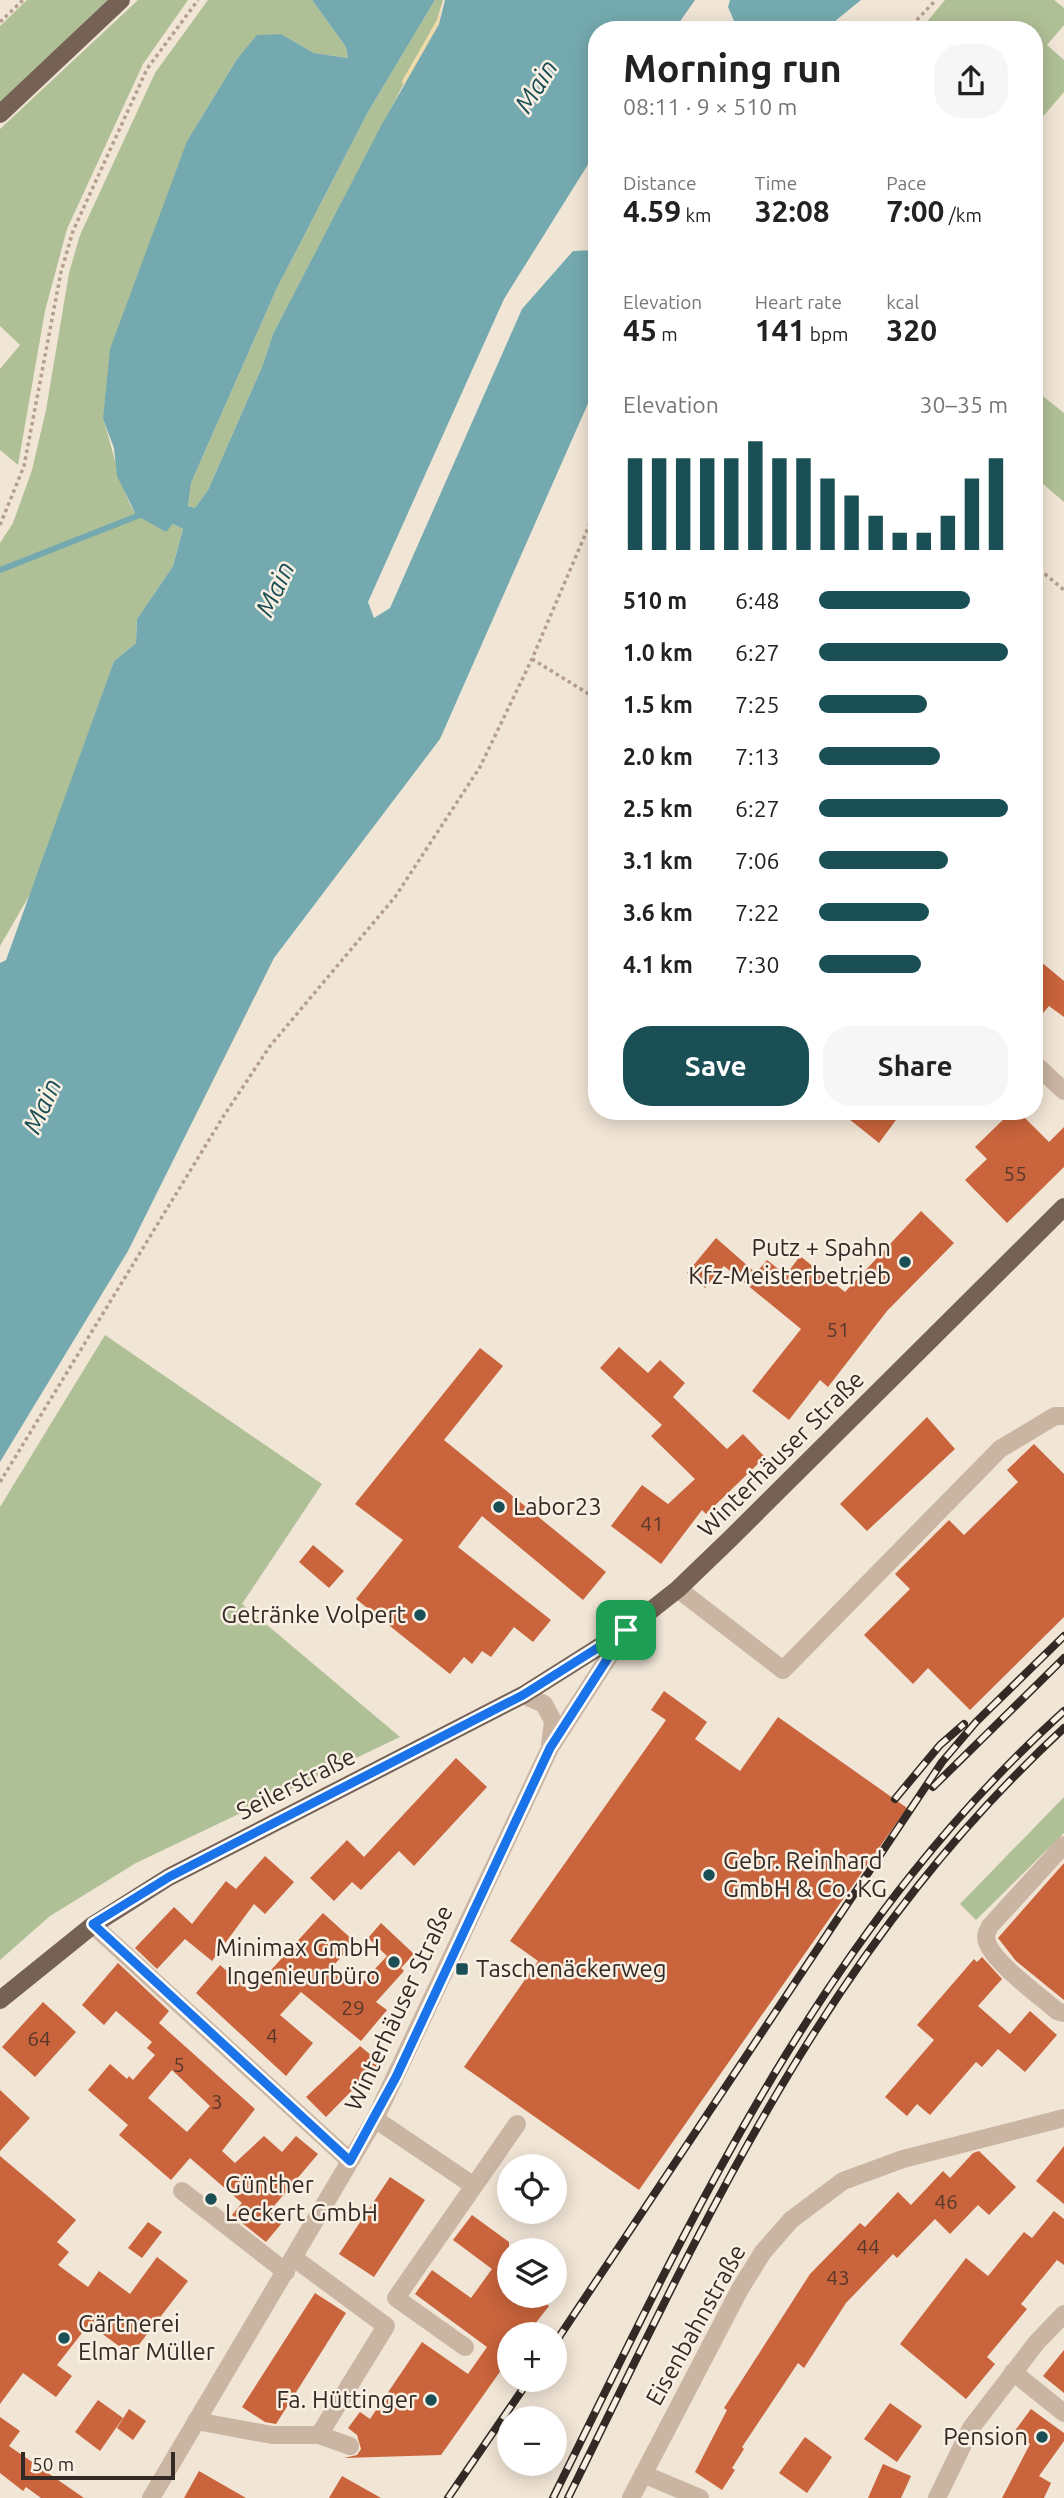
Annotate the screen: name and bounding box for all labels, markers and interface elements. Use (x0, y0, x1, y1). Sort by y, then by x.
button: share (934, 44, 1008, 118)
text: Morning run (623, 47, 842, 89)
water label: Main (508, 54, 563, 118)
text: 08:11 · 9 × 510 m (623, 94, 797, 119)
text: Distance (623, 172, 697, 194)
text: Time (755, 172, 797, 194)
text: Pace (886, 172, 927, 194)
text: 4.59 (623, 194, 681, 228)
text: 32:08 (755, 194, 830, 228)
text: 7:00 (886, 194, 944, 228)
text: km (681, 204, 711, 226)
text: /km (944, 204, 982, 226)
text: Elevation (623, 291, 702, 313)
text: Heart rate (755, 291, 842, 313)
text: kcal (886, 291, 919, 313)
text: 45 (623, 313, 657, 347)
text: 141 (755, 313, 805, 347)
text: 320 (886, 313, 937, 347)
text: m (657, 323, 678, 345)
text: bpm (805, 323, 848, 345)
text: Elevation (623, 392, 719, 417)
text: 30–35 m (920, 392, 1008, 417)
water label: Main (249, 557, 300, 621)
text: 510 m (623, 588, 687, 613)
text: 6:48 (735, 588, 780, 613)
text: 1.0 km (623, 640, 693, 665)
text: 6:27 (735, 640, 780, 665)
text: 1.5 km (623, 692, 693, 717)
text: 7:25 (735, 692, 780, 717)
text: 2.0 km (623, 744, 693, 769)
text: 7:13 (735, 744, 780, 769)
text: 2.5 km (623, 796, 693, 821)
text: 6:27 (735, 796, 780, 821)
text: 3.1 km (623, 848, 693, 873)
text: 7:06 (735, 848, 780, 873)
text: 3.6 km (623, 900, 693, 925)
text: 7:22 (735, 900, 780, 925)
text: 4.1 km (623, 952, 693, 977)
text: 7:30 (735, 952, 780, 977)
button: Save (623, 1026, 809, 1106)
button: Share (823, 1026, 1008, 1106)
water label: Main (17, 1074, 66, 1138)
house number: 55 (1003, 1161, 1027, 1185)
place label: Putz + Spahn Kfz-Meisterbetrieb (688, 1234, 891, 1289)
marker: Putz + Spahn Kfz-Meisterbetrieb (897, 1254, 913, 1270)
house number: 51 (826, 1317, 850, 1341)
street label: Winterhäuser Straße (692, 1365, 869, 1542)
place label: Labor23 (513, 1493, 602, 1520)
marker: Labor23 (491, 1499, 507, 1515)
house number: 41 (640, 1511, 664, 1535)
pin (596, 1600, 656, 1660)
place label: Getränke Volpert (221, 1601, 407, 1628)
marker: Getränke Volpert (412, 1607, 428, 1623)
icon: arrive (607, 1611, 645, 1649)
street label: Seilerstraße (232, 1742, 359, 1825)
place label: Gebr. Reinhard GmbH & Co. KG (723, 1847, 887, 1902)
marker: Gebr. Reinhard GmbH & Co. KG (701, 1867, 717, 1883)
street label: Winterhäuser Straße (339, 1901, 458, 2115)
place label: Minimax GmbH Ingenieurbüro (216, 1934, 380, 1989)
marker: Minimax GmbH Ingenieurbüro (386, 1954, 402, 1970)
place label: Taschenäckerweg (476, 1955, 667, 1982)
marker: Taschenäckerweg (454, 1961, 470, 1977)
house number: 29 (341, 1995, 365, 2019)
house number: 4 (266, 2023, 278, 2047)
house number: 64 (27, 2026, 51, 2050)
house number: 5 (173, 2052, 185, 2076)
house number: 3 (211, 2089, 223, 2113)
map controls (497, 2154, 567, 2476)
button: locate (497, 2154, 567, 2224)
place label: Günther Leckert GmbH (225, 2171, 378, 2226)
house number: 46 (934, 2189, 958, 2213)
marker: Günther Leckert GmbH (203, 2191, 219, 2207)
house number: 44 (856, 2234, 880, 2258)
button: layers (497, 2238, 567, 2308)
street label: Eisenbahnstraße (640, 2240, 751, 2410)
house number: 43 (826, 2265, 850, 2289)
place label: Gärtnerei Elmar Müller (78, 2310, 215, 2365)
button: + (497, 2322, 567, 2392)
marker: Gärtnerei Elmar Müller (56, 2330, 72, 2346)
place label: Fa. Hüttinger (277, 2386, 417, 2413)
marker: Fa. Hüttinger (423, 2392, 439, 2408)
button: − (497, 2406, 567, 2476)
place label: Pension (943, 2423, 1028, 2450)
marker: Pension (1034, 2429, 1050, 2445)
scale bar (21, 2449, 175, 2481)
text: 50 m (32, 2453, 74, 2475)

